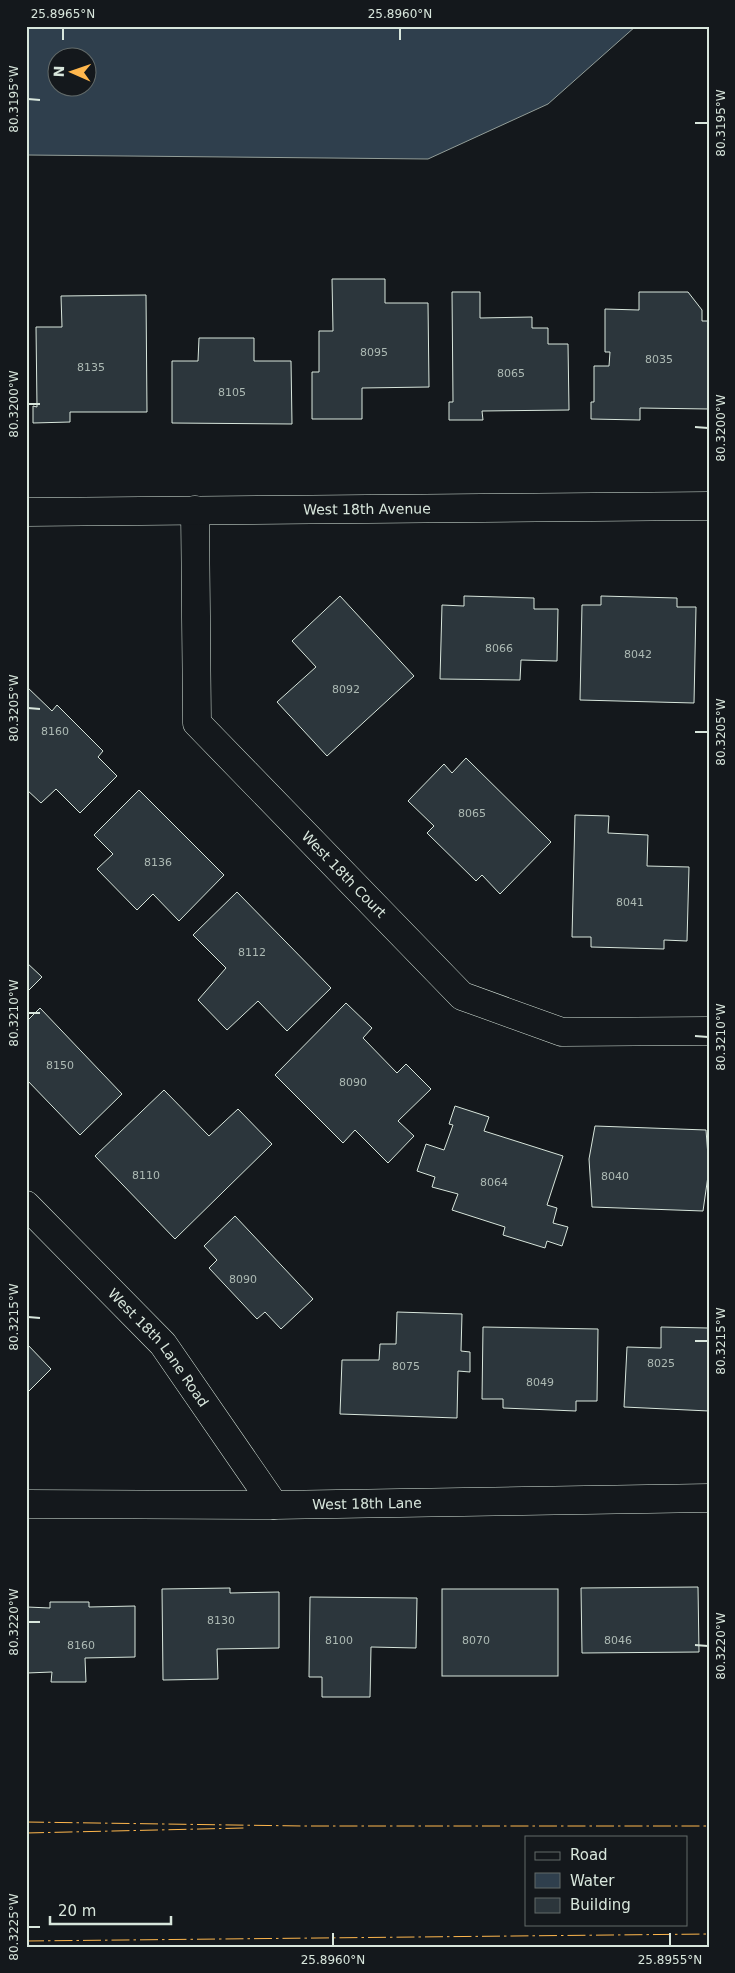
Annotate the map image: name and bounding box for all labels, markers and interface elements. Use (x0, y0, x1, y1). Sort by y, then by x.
text: 25.8965°N (31, 7, 95, 21)
text: 25.8960°N (368, 7, 432, 21)
north arrow (48, 48, 98, 98)
text: 80.3195°W (7, 65, 21, 133)
text: N (51, 65, 67, 78)
text: 80.3195°W (714, 89, 728, 157)
house number: 8095 (360, 346, 388, 359)
house number: 8035 (645, 353, 673, 366)
house number: 8135 (77, 361, 105, 374)
house number: 8065 (497, 367, 525, 380)
text: 80.3200°W (7, 370, 21, 438)
house number: 8105 (218, 386, 246, 399)
text: 80.3200°W (714, 394, 728, 462)
street label: West 18th Avenue (303, 500, 431, 518)
house number: 8066 (485, 642, 513, 655)
house number: 8042 (624, 648, 652, 661)
text: 80.3205°W (7, 674, 21, 742)
house number: 8092 (332, 683, 360, 696)
text: 80.3205°W (714, 698, 728, 766)
house number: 8160 (41, 725, 69, 738)
house number: 8065 (458, 807, 486, 820)
street label: West 18th Court (298, 828, 390, 921)
house number: 8136 (144, 856, 172, 869)
house number: 8041 (616, 896, 644, 909)
house number: 8112 (238, 946, 266, 959)
text: 80.3210°W (7, 979, 21, 1047)
text: 80.3210°W (714, 1003, 728, 1071)
house number: 8150 (46, 1059, 74, 1072)
house number: 8090 (339, 1076, 367, 1089)
house number: 8110 (132, 1169, 160, 1182)
house number: 8040 (601, 1170, 629, 1183)
house number: 8064 (480, 1176, 508, 1189)
house number: 8090 (229, 1273, 257, 1286)
text: 80.3215°W (7, 1283, 21, 1351)
street label: West 18th Lane Road (105, 1285, 212, 1410)
text: 80.3215°W (714, 1307, 728, 1375)
house number: 8025 (647, 1357, 675, 1370)
house number: 8075 (392, 1360, 420, 1373)
house number: 8049 (526, 1376, 554, 1389)
street label: West 18th Lane (312, 1495, 422, 1512)
text: 80.3220°W (7, 1588, 21, 1656)
text: 80.3220°W (714, 1612, 728, 1680)
house number: 8130 (207, 1614, 235, 1627)
house number: 8100 (325, 1634, 353, 1647)
house number: 8070 (462, 1634, 490, 1647)
house number: 8046 (604, 1634, 632, 1647)
house number: 8160 (67, 1639, 95, 1652)
legend (525, 1836, 688, 1926)
text: Road (570, 1846, 608, 1864)
text: Water (570, 1872, 615, 1890)
text: 80.3225°W (7, 1893, 21, 1961)
scale bar (50, 1893, 171, 1925)
text: Building (570, 1896, 631, 1914)
text: 20 m (58, 1902, 96, 1920)
text: 25.8960°N (301, 1953, 365, 1967)
text: 25.8955°N (638, 1953, 702, 1967)

